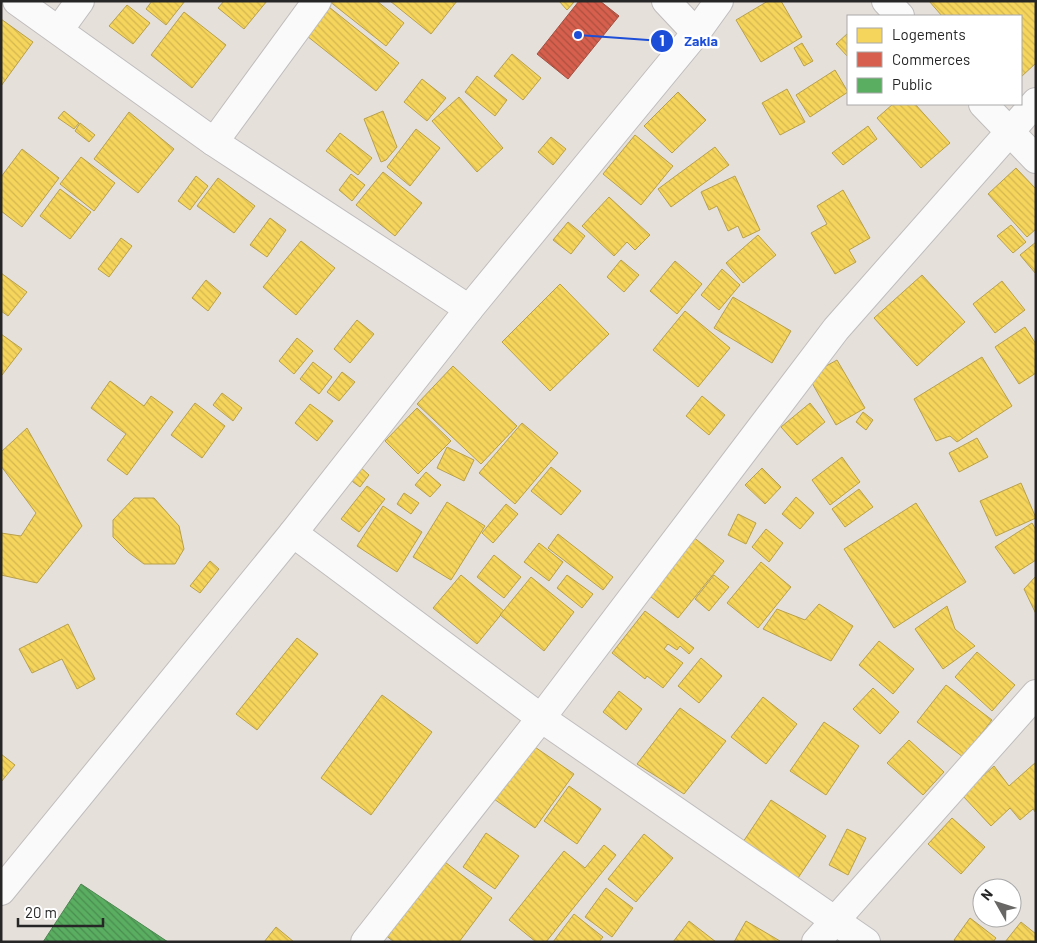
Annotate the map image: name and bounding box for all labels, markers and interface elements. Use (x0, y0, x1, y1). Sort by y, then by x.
legend (847, 15, 1022, 105)
text: Logements (892, 25, 966, 43)
callout: Zakia (649, 26, 728, 55)
text: 1 (659, 31, 665, 49)
text: Zakia (684, 32, 718, 49)
text: Commerces (892, 50, 970, 68)
text: Public (892, 75, 932, 93)
north arrow (972, 878, 1022, 928)
text: N (977, 886, 996, 903)
scale bar (18, 896, 102, 928)
text: 20 m (25, 903, 57, 921)

